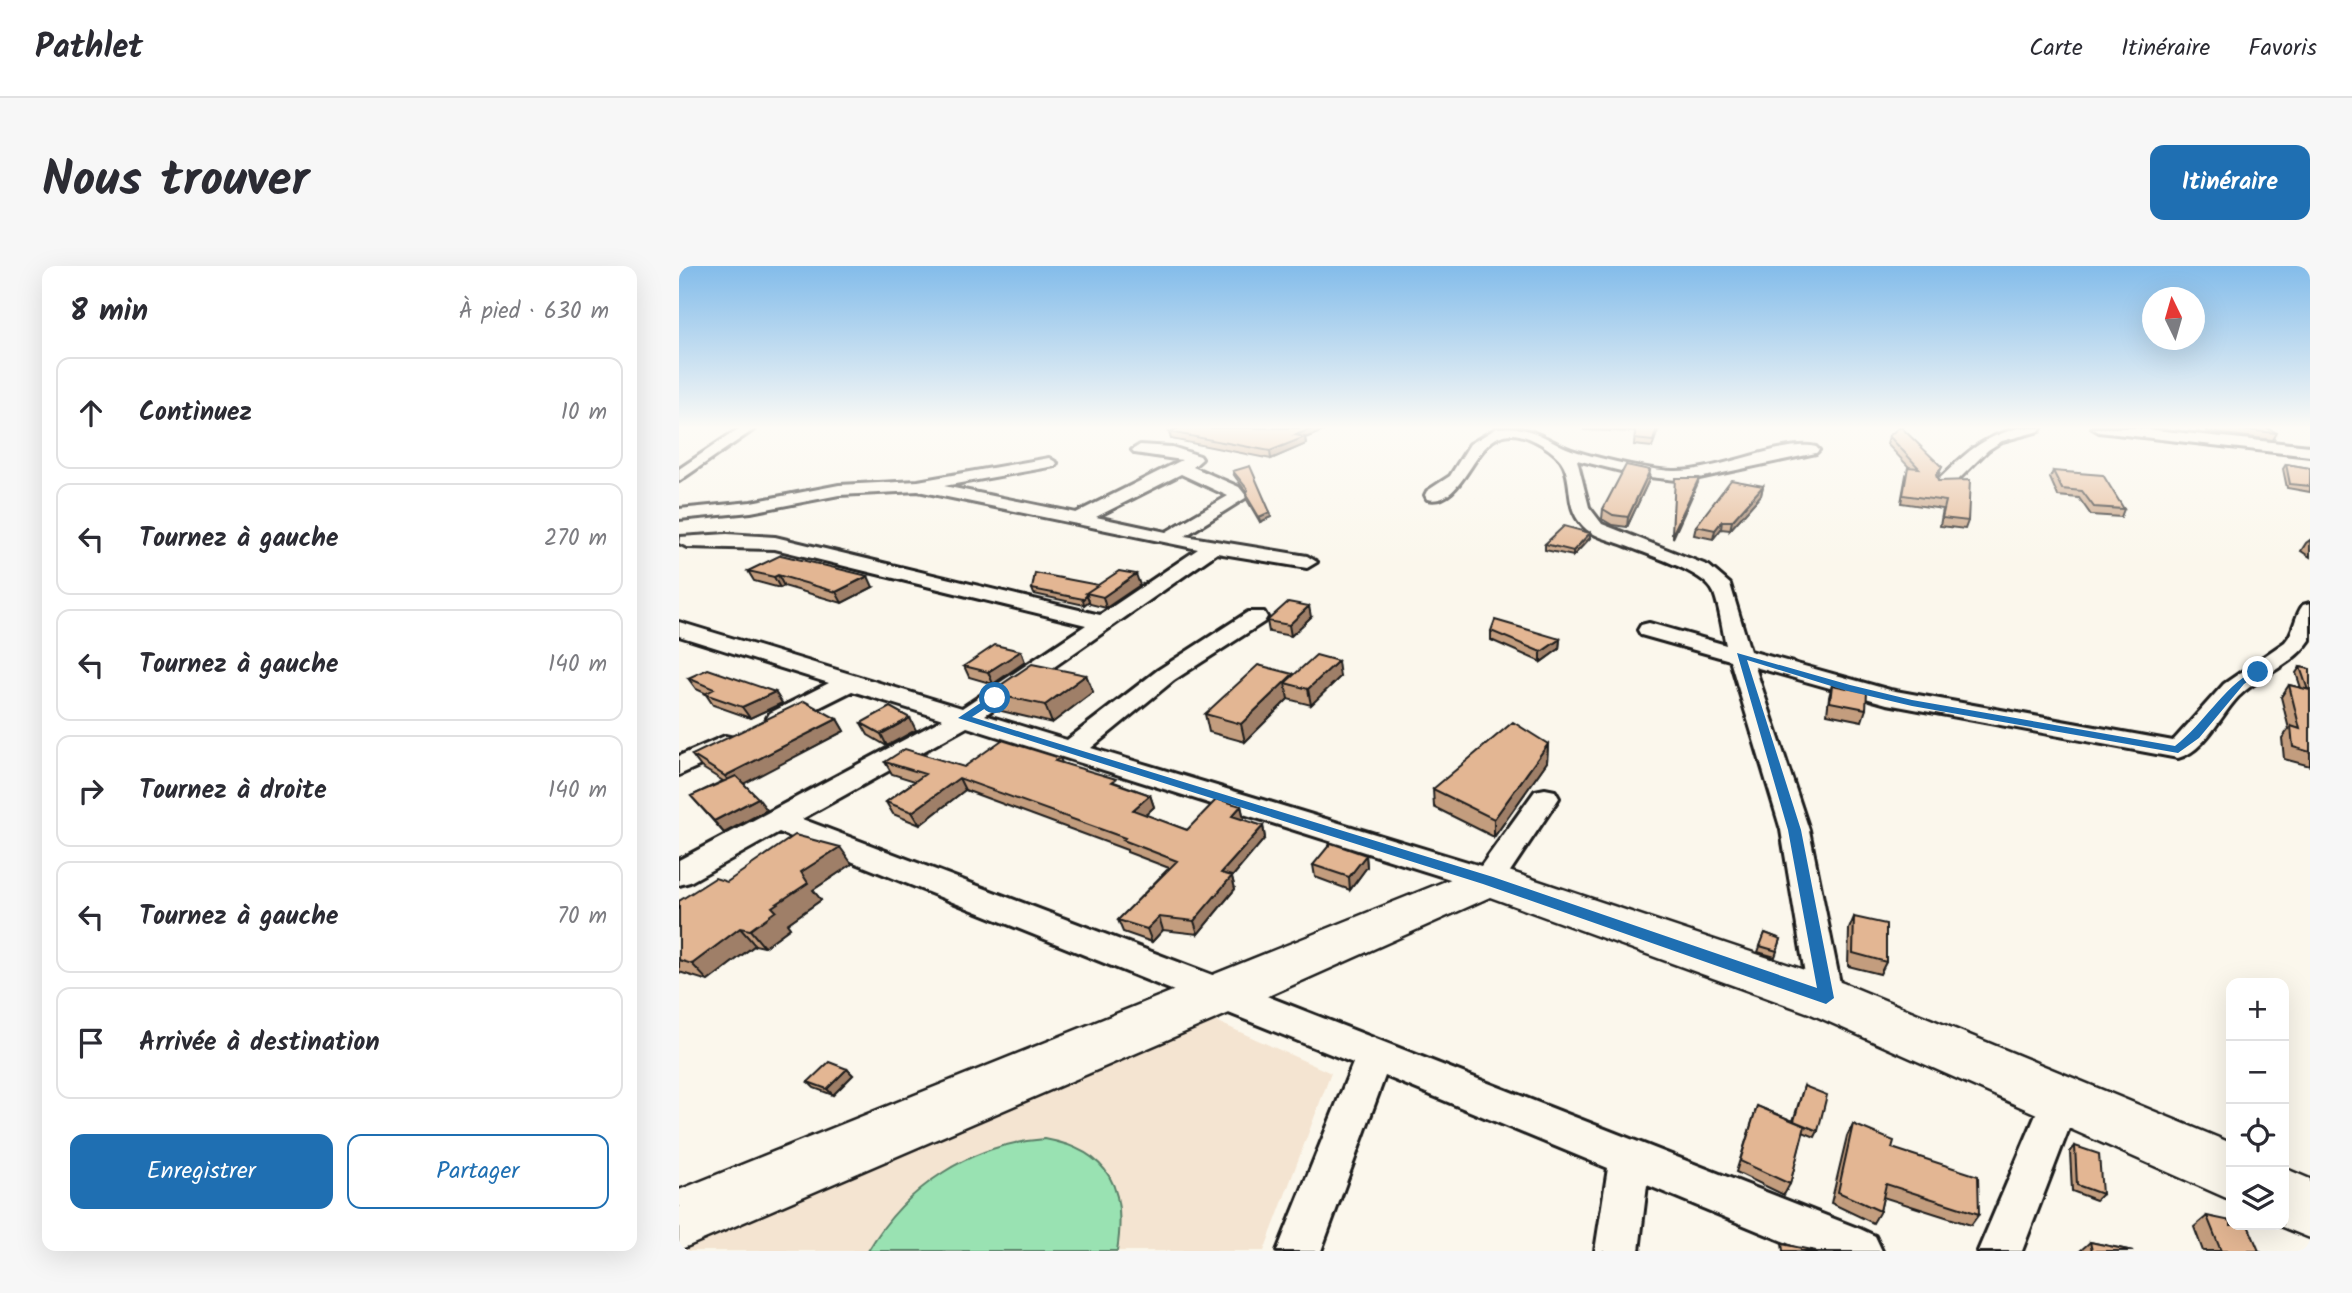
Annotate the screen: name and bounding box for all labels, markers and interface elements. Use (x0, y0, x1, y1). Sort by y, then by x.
text: Pathlet (35, 22, 143, 75)
text: Carte (2029, 29, 2083, 68)
text: Itinéraire (2121, 29, 2210, 68)
text: Favoris (2248, 29, 2317, 68)
text: Nous trouver (42, 143, 309, 221)
button: Itinéraire (2150, 145, 2310, 220)
north arrow (2142, 287, 2205, 350)
text: 8 min (70, 288, 148, 336)
text: À pied · 630 m (459, 294, 609, 330)
text: Continuez (139, 392, 252, 434)
icon: ahead (72, 394, 110, 432)
text: 10 m (561, 395, 607, 431)
text: Tournez à gauche (139, 518, 339, 560)
icon: left (72, 520, 110, 558)
text: 270 m (544, 521, 607, 557)
text: Tournez à gauche (139, 644, 339, 686)
icon: left (72, 646, 110, 684)
text: 140 m (548, 647, 607, 683)
route end (2242, 656, 2273, 687)
route start (979, 682, 1010, 713)
text: Tournez à droite (139, 770, 327, 812)
icon: right (72, 772, 110, 810)
text: 140 m (548, 773, 607, 809)
text: Tournez à gauche (139, 896, 339, 938)
icon: left (72, 898, 110, 936)
text: 70 m (557, 899, 607, 935)
map controls (2226, 978, 2289, 1230)
button: + (2226, 978, 2289, 1041)
text: Arrivée à destination (139, 1022, 380, 1064)
icon: arrive (72, 1024, 110, 1062)
button: − (2226, 1041, 2289, 1104)
button: locate (2226, 1104, 2289, 1167)
button: Enregistrer (70, 1134, 333, 1209)
button: Partager (347, 1134, 609, 1209)
button: layers (2226, 1167, 2289, 1230)

